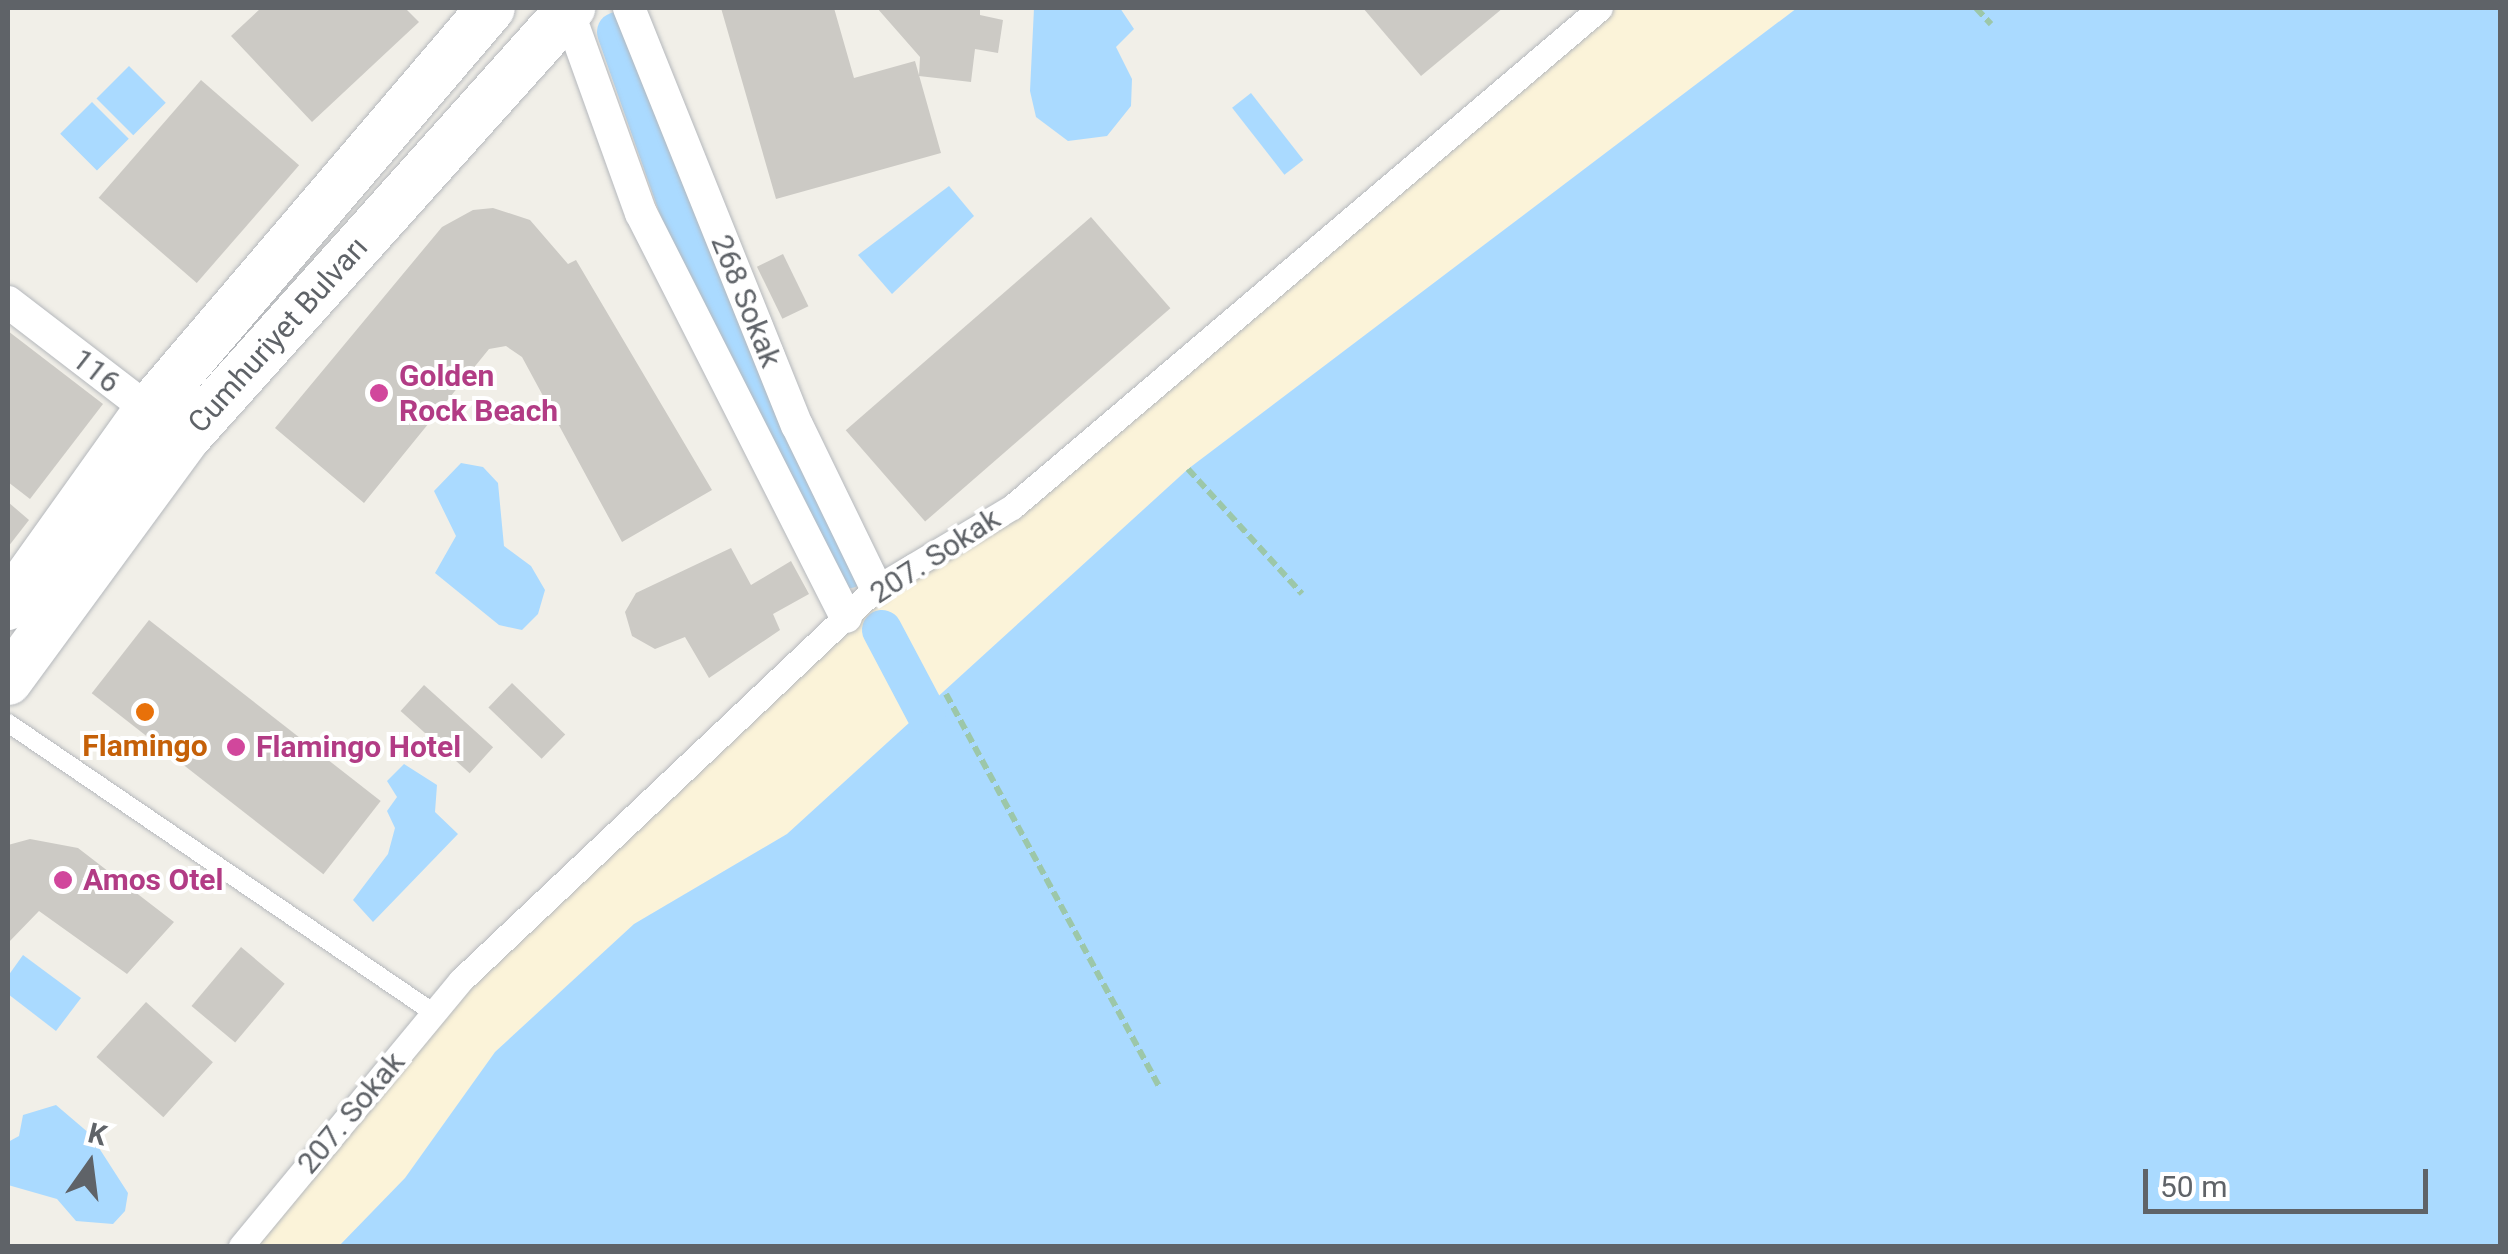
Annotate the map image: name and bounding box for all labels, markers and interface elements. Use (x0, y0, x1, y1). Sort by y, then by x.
street label: Cumhuriyet Bulvarı (181, 230, 375, 440)
street label: 268 Sokak (703, 230, 789, 372)
street label: 116 (65, 341, 127, 401)
place label: Golden Rock Beach (399, 358, 558, 428)
marker: Golden Rock Beach (368, 382, 390, 404)
street label: 207. Sokak (863, 501, 1007, 611)
marker: Flamingo (134, 701, 156, 723)
place label: Flamingo (82, 728, 208, 764)
place label: Flamingo Hotel (256, 729, 461, 765)
marker: Flamingo Hotel (225, 736, 247, 758)
place label: Amos Otel (83, 862, 223, 898)
marker: Amos Otel (52, 869, 74, 891)
street label: 207. Sokak (290, 1045, 412, 1181)
north arrow (40, 1114, 140, 1214)
text: K (85, 1116, 110, 1153)
scale bar (2148, 1149, 2433, 1211)
text: 50 m (2160, 1169, 2227, 1204)

